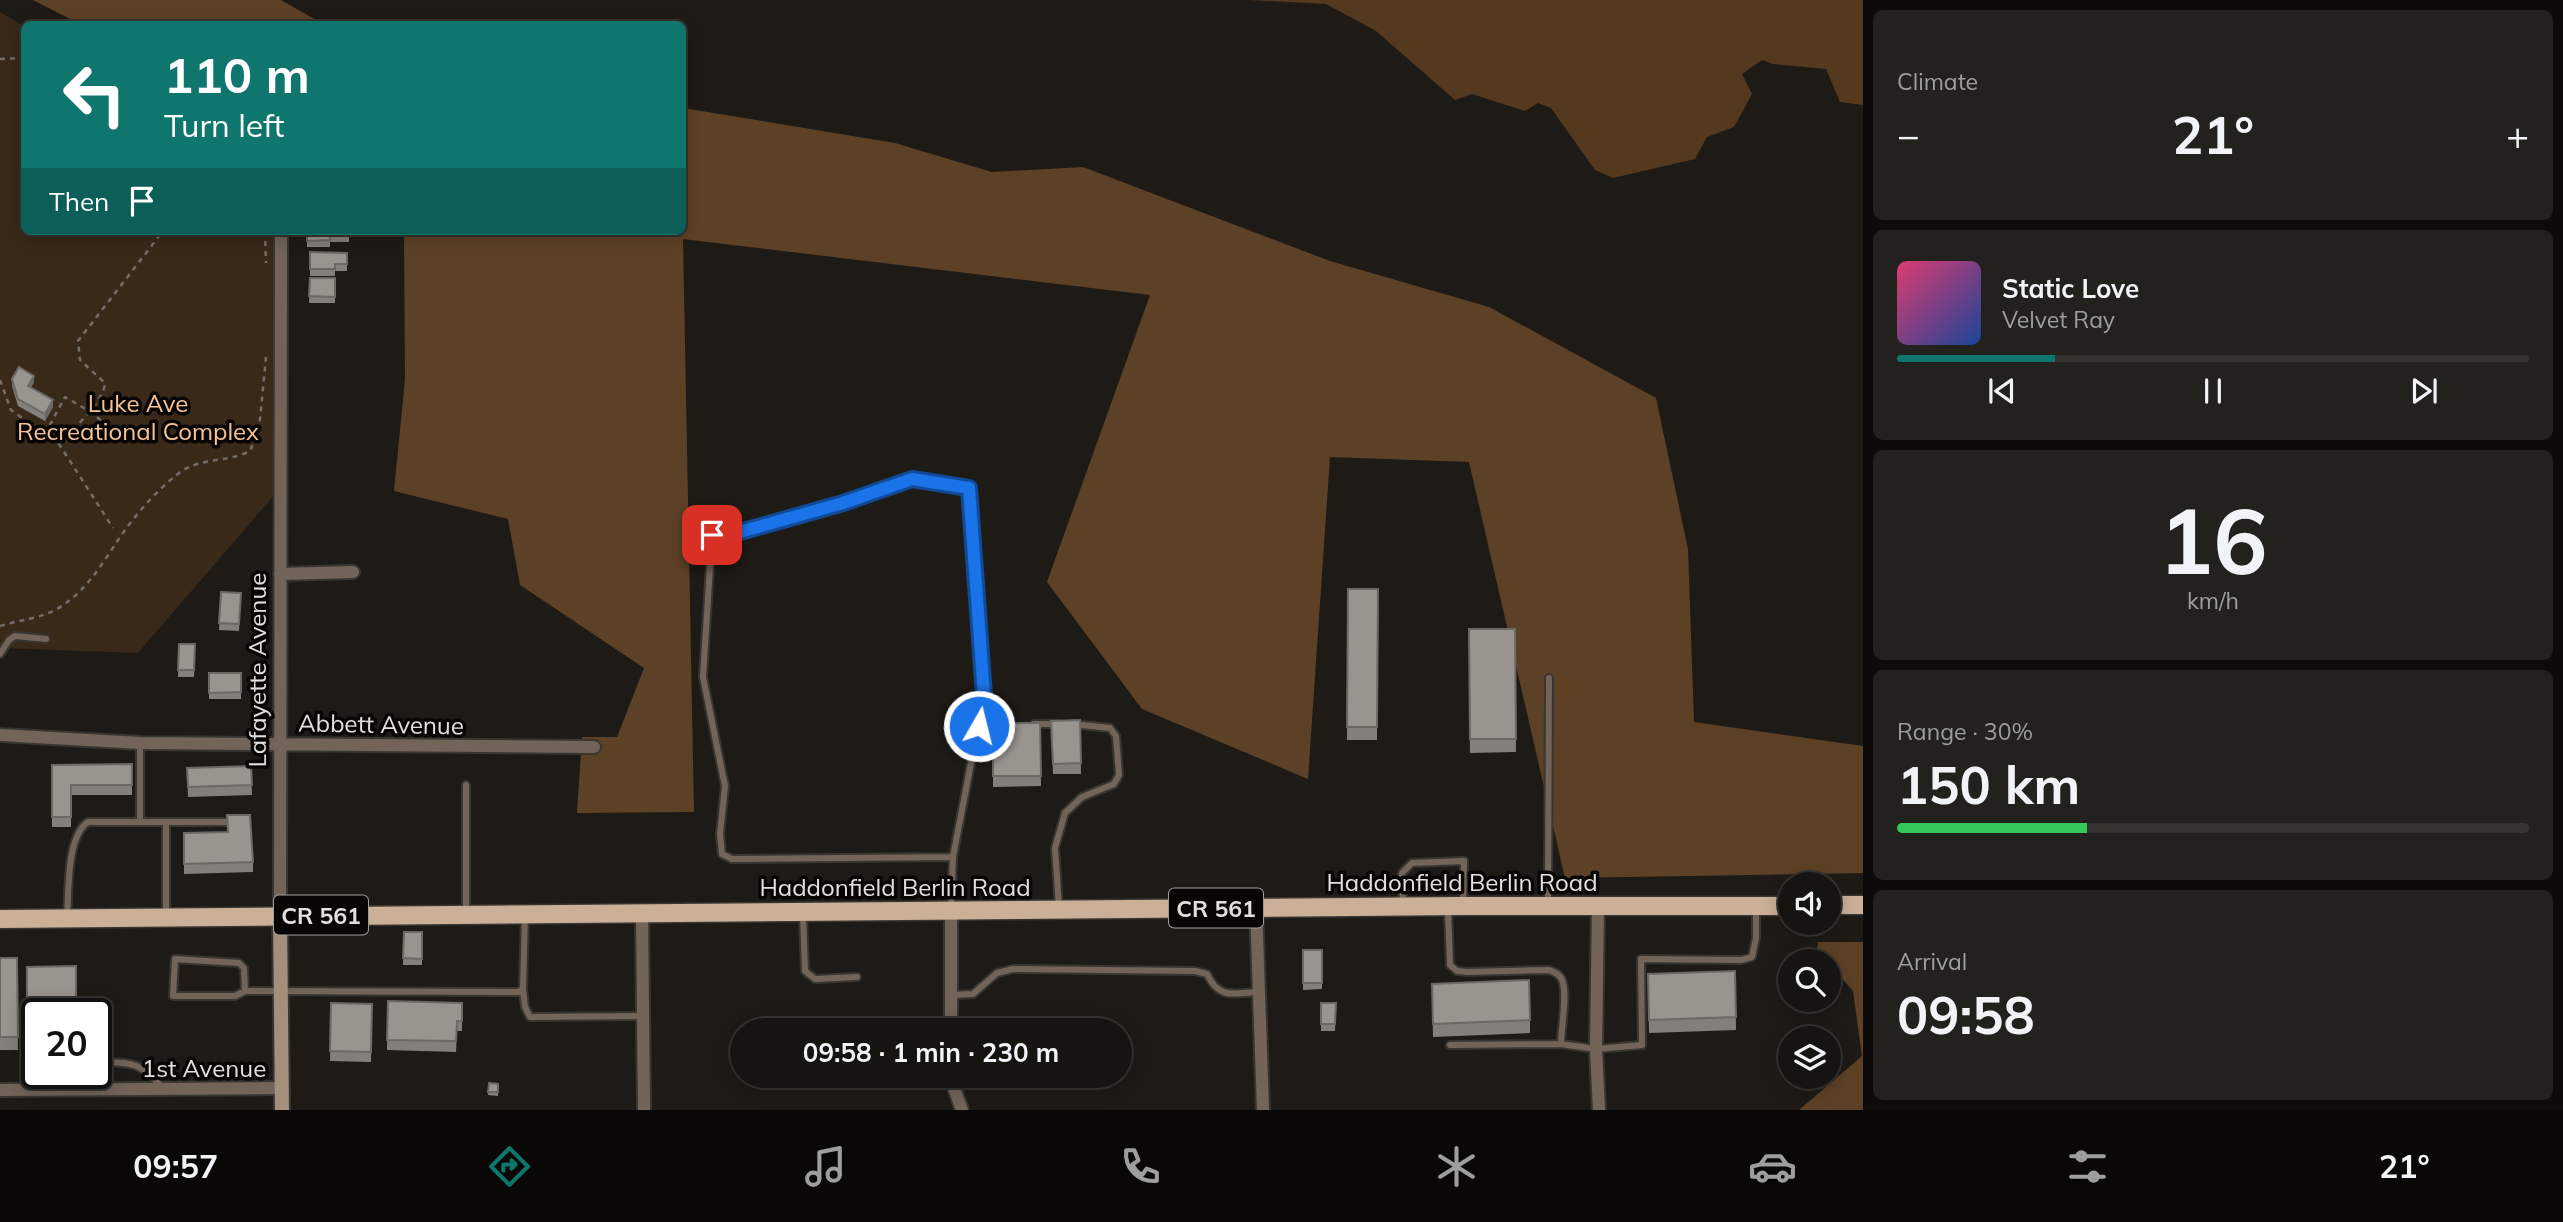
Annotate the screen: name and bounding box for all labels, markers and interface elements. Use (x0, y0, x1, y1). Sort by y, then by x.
text: 110 m (164, 44, 310, 105)
icon: left (49, 49, 140, 140)
text: Climate (1897, 67, 1978, 96)
text: 21° (2172, 102, 2254, 167)
text: Turn left (164, 105, 284, 145)
text: − (1897, 111, 1920, 159)
text: + (2506, 111, 2529, 159)
icon: arrive (123, 182, 161, 220)
text: Then (49, 185, 109, 218)
text: Static Love (2002, 272, 2139, 305)
text: Velvet Ray (2002, 305, 2115, 334)
icon: previous (1983, 372, 2021, 410)
icon: pause (2194, 372, 2232, 410)
icon: next (2405, 372, 2443, 410)
park label: Luke Ave Recreational Complex (17, 388, 259, 446)
text: 16 (2158, 483, 2268, 597)
pin (682, 505, 742, 565)
icon: arrive (693, 516, 731, 554)
street label: Lafayette Avenue (242, 573, 272, 767)
text: km/h (2187, 586, 2239, 615)
position arrow (942, 689, 1016, 763)
street label: Abbett Avenue (298, 708, 464, 740)
text: Range · 30% (1897, 717, 2033, 746)
text: 150 km (1897, 752, 2080, 817)
street label: Haddonfield Berlin Road (1326, 867, 1598, 897)
street label: Haddonfield Berlin Road (759, 872, 1031, 902)
map controls (1778, 872, 1841, 1089)
button: sound (1778, 872, 1841, 935)
road number: CR 561 (1169, 888, 1263, 928)
road number: CR 561 (274, 896, 368, 934)
text: Arrival (1897, 947, 1967, 976)
button: search (1778, 949, 1841, 1012)
text: 09:58 (1897, 982, 2035, 1047)
speed limit sign: 20 (21, 998, 112, 1089)
button: layers (1778, 1026, 1841, 1089)
text: 09:58 · 1 min · 230 m (803, 1036, 1059, 1069)
street label: 1st Avenue (142, 1053, 266, 1083)
icon: directions (485, 1142, 534, 1191)
icon: music (801, 1142, 850, 1191)
icon: phone (1116, 1142, 1165, 1191)
icon: climate (1432, 1142, 1481, 1191)
icon: car (1748, 1142, 1797, 1191)
icon: filters (2063, 1142, 2112, 1191)
text: 09:57 (133, 1146, 218, 1186)
text: 21° (2379, 1146, 2430, 1186)

